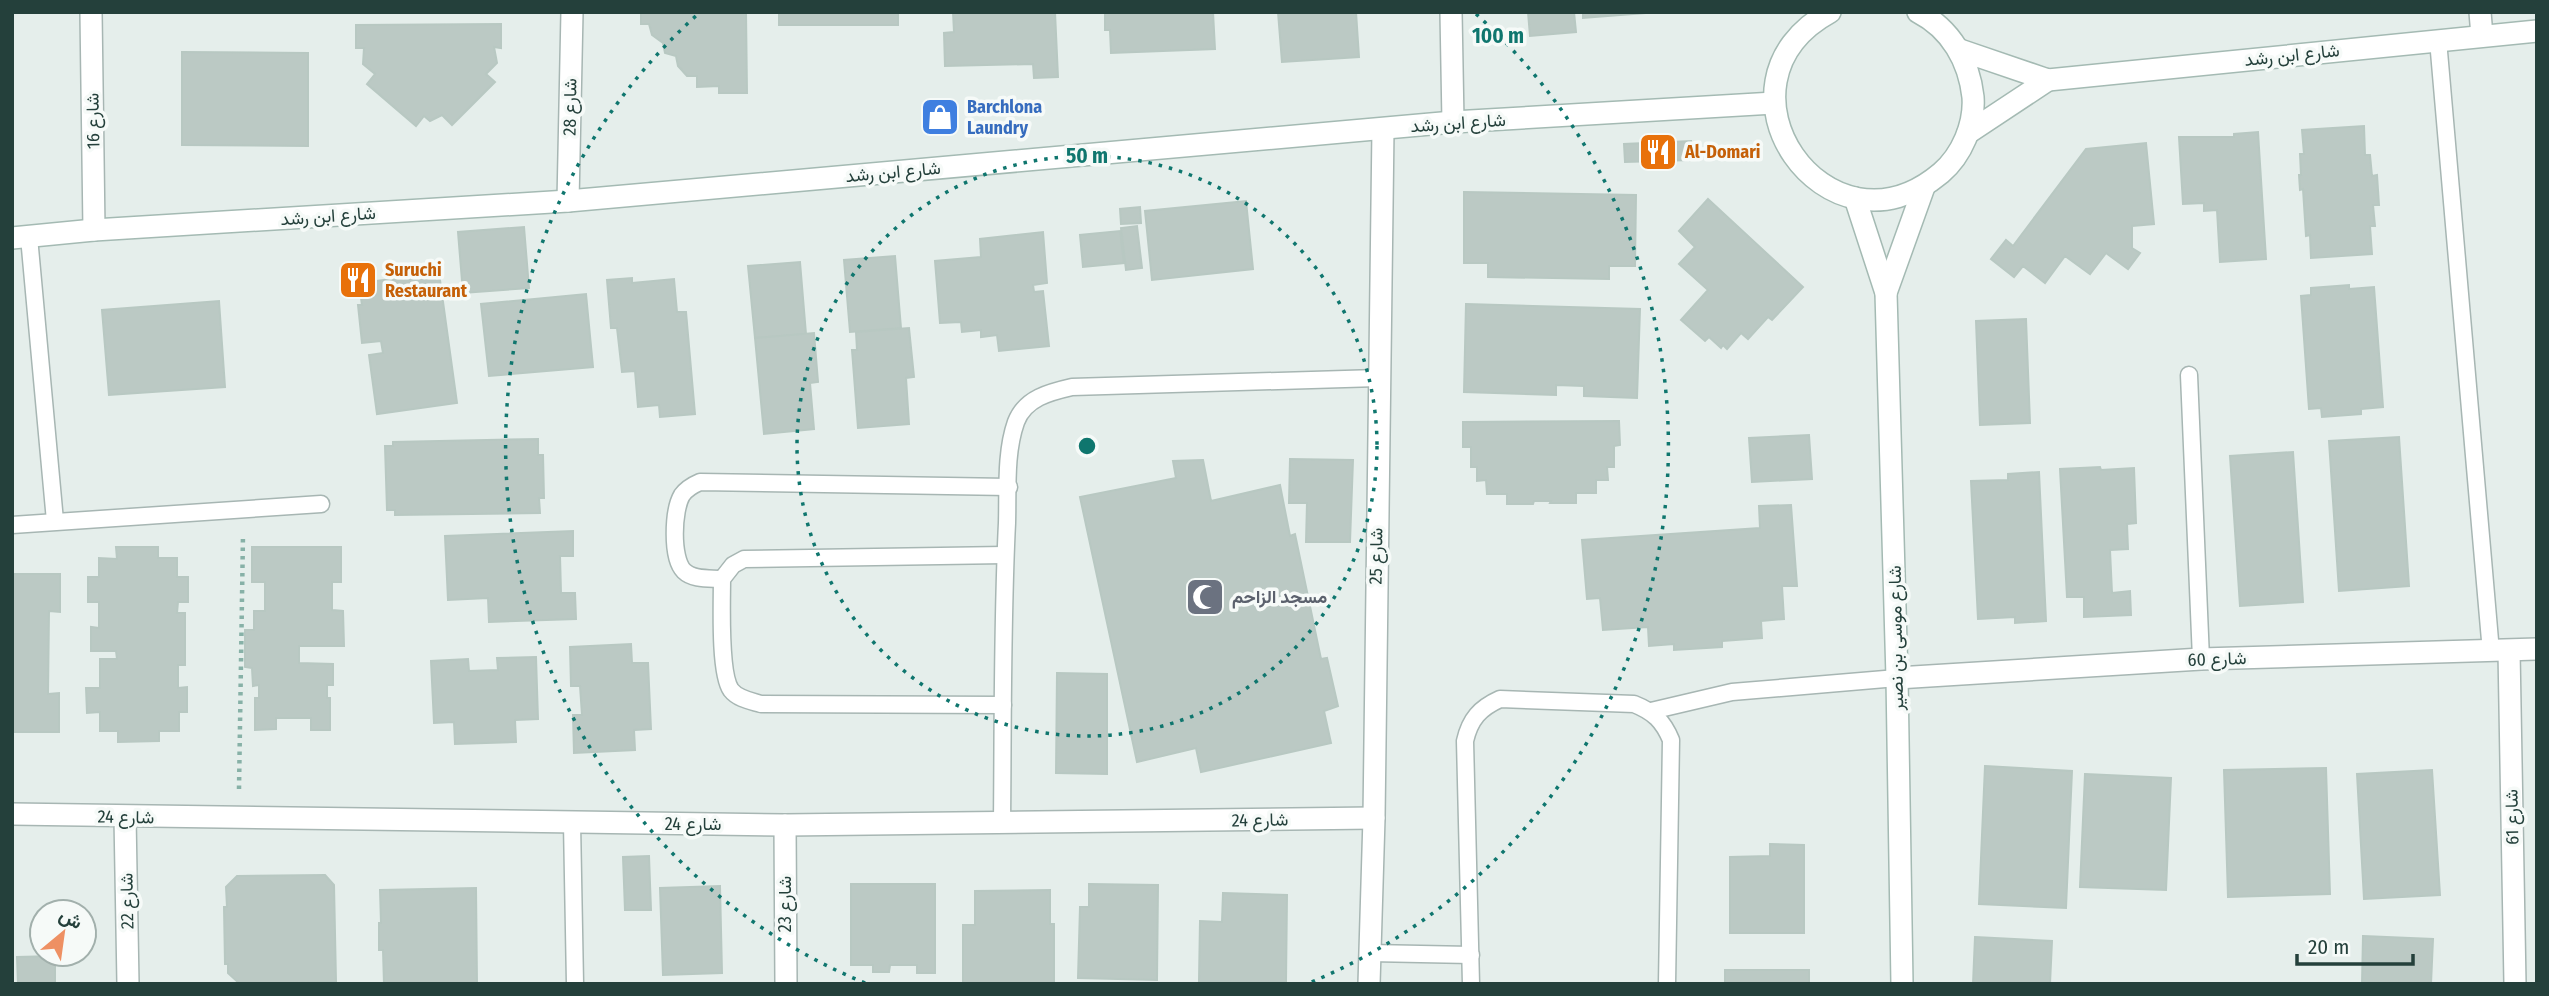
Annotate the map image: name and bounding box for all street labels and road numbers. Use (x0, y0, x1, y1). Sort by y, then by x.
street label: شارع ابن رشد (2243, 39, 2341, 72)
street label: شارع 28 (559, 78, 582, 136)
street label: شارع 16 (82, 93, 105, 149)
street label: شارع ابن رشد (1410, 109, 1507, 138)
street label: شارع ابن رشد (844, 157, 942, 188)
street label: شارع ابن رشد (280, 202, 377, 231)
street label: شارع 25 (1365, 527, 1388, 585)
street label: شارع موسى بن نصير (1884, 565, 1909, 712)
street label: شارع 60 (2187, 647, 2247, 672)
street label: شارع 61 (2501, 789, 2524, 845)
street label: شارع 24 (97, 806, 155, 829)
street label: شارع 24 (1231, 809, 1289, 832)
street label: شارع 24 (665, 813, 721, 836)
street label: شارع 22 (116, 873, 139, 929)
street label: شارع 23 (774, 876, 797, 932)

